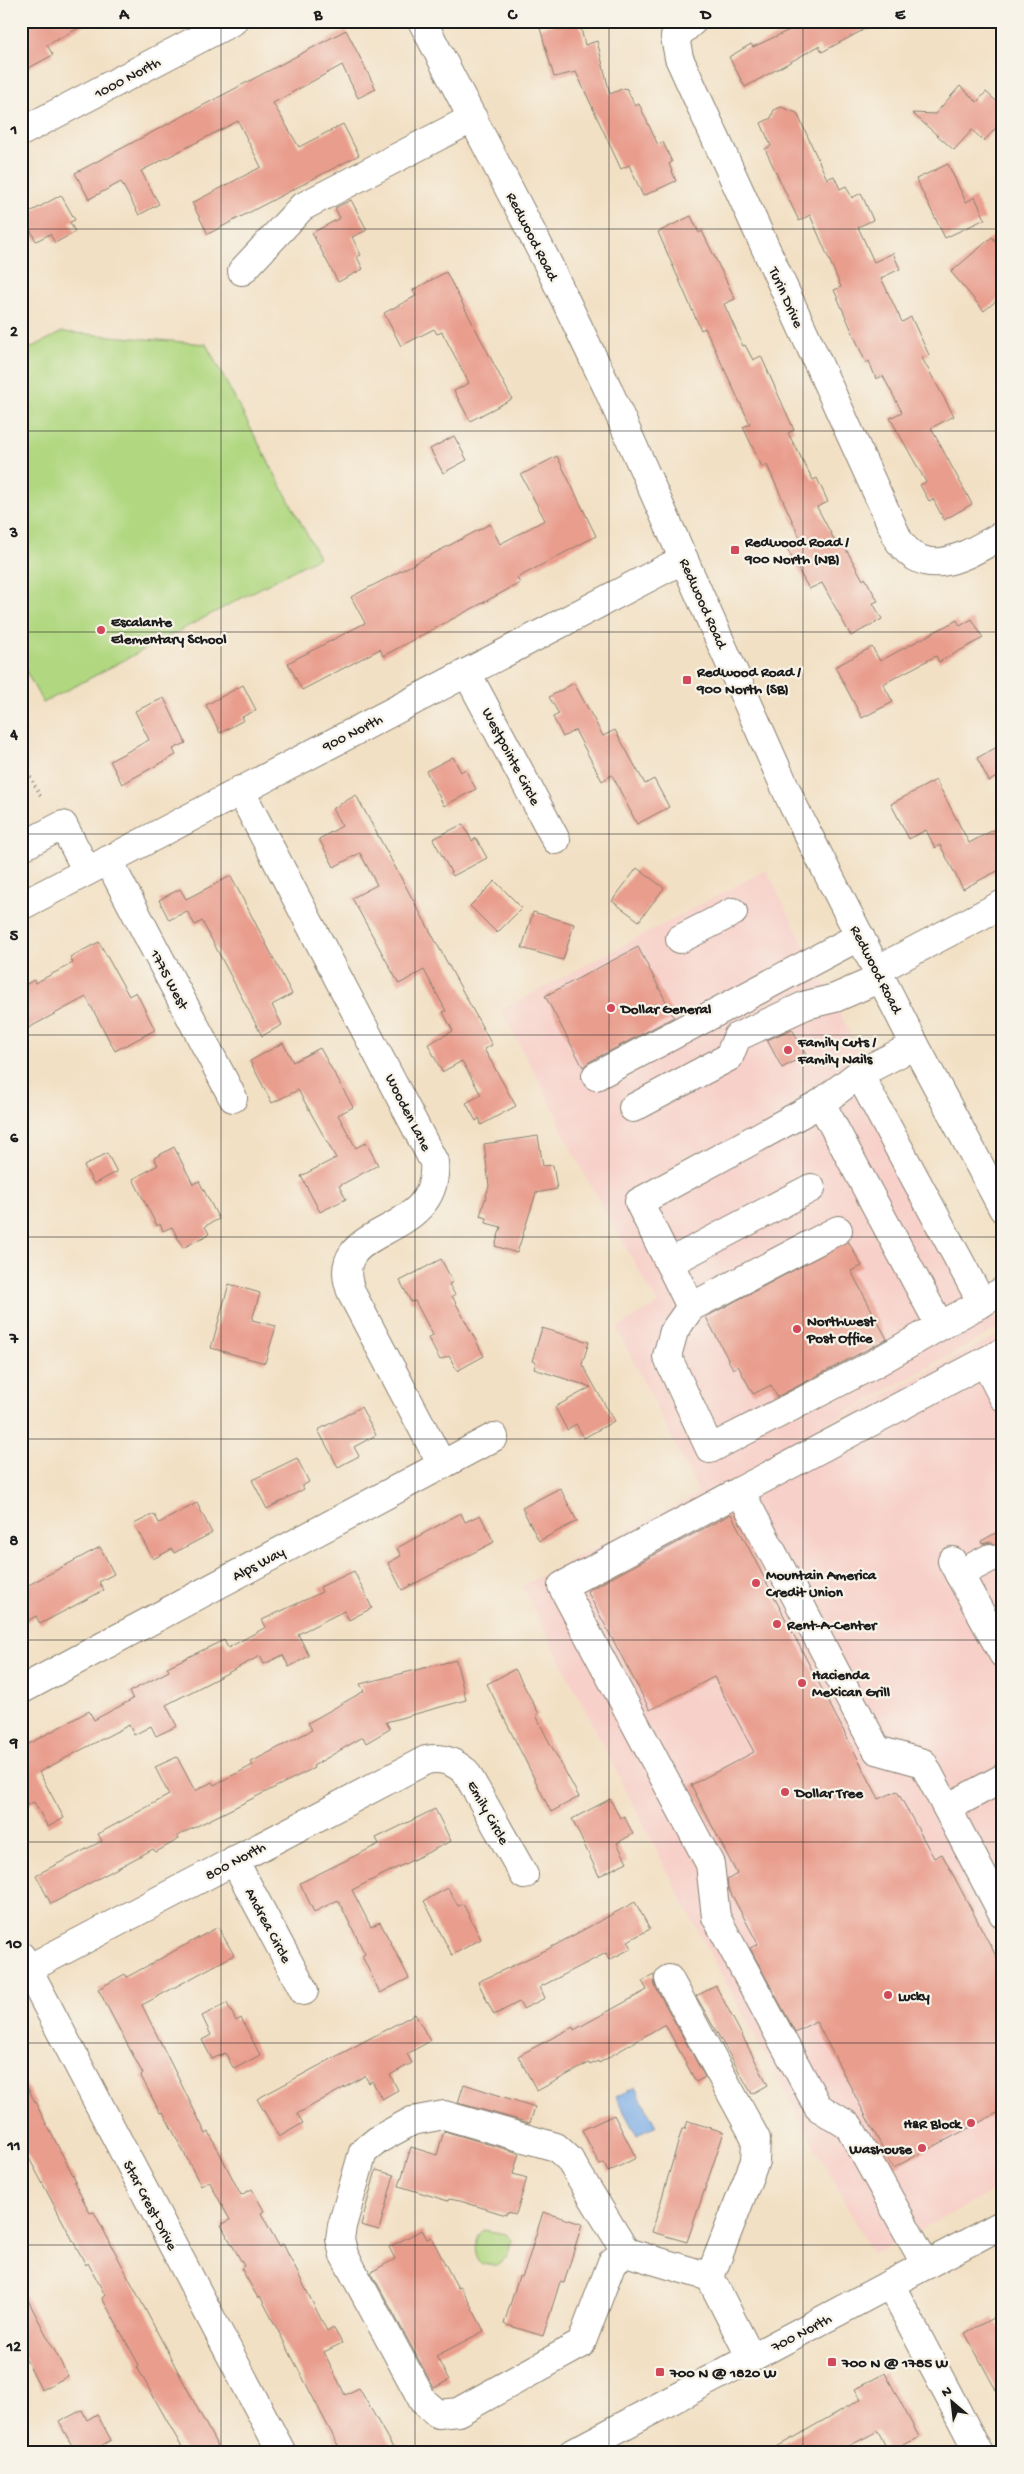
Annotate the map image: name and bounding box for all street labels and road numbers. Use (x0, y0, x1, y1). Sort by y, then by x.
street label: 1000 North (91, 54, 164, 104)
street label: Redwood Road (501, 190, 562, 285)
street label: Turin Drive (763, 264, 807, 331)
street label: Redwood Road (674, 556, 731, 653)
street label: Westpointe Circle (477, 705, 544, 809)
street label: 900 North (319, 711, 386, 757)
street label: Redwood Road (845, 923, 906, 1018)
street label: 1775 West (145, 946, 192, 1015)
street label: Wooden Lane (380, 1071, 434, 1155)
street label: Alps Way (230, 1543, 289, 1586)
street label: Emily Circle (462, 1778, 512, 1848)
street label: 800 North (203, 1838, 269, 1885)
street label: Andrea Circle (240, 1885, 295, 1967)
street label: Star Crest Drive (118, 2158, 181, 2254)
street label: 700 North (768, 2310, 835, 2358)

